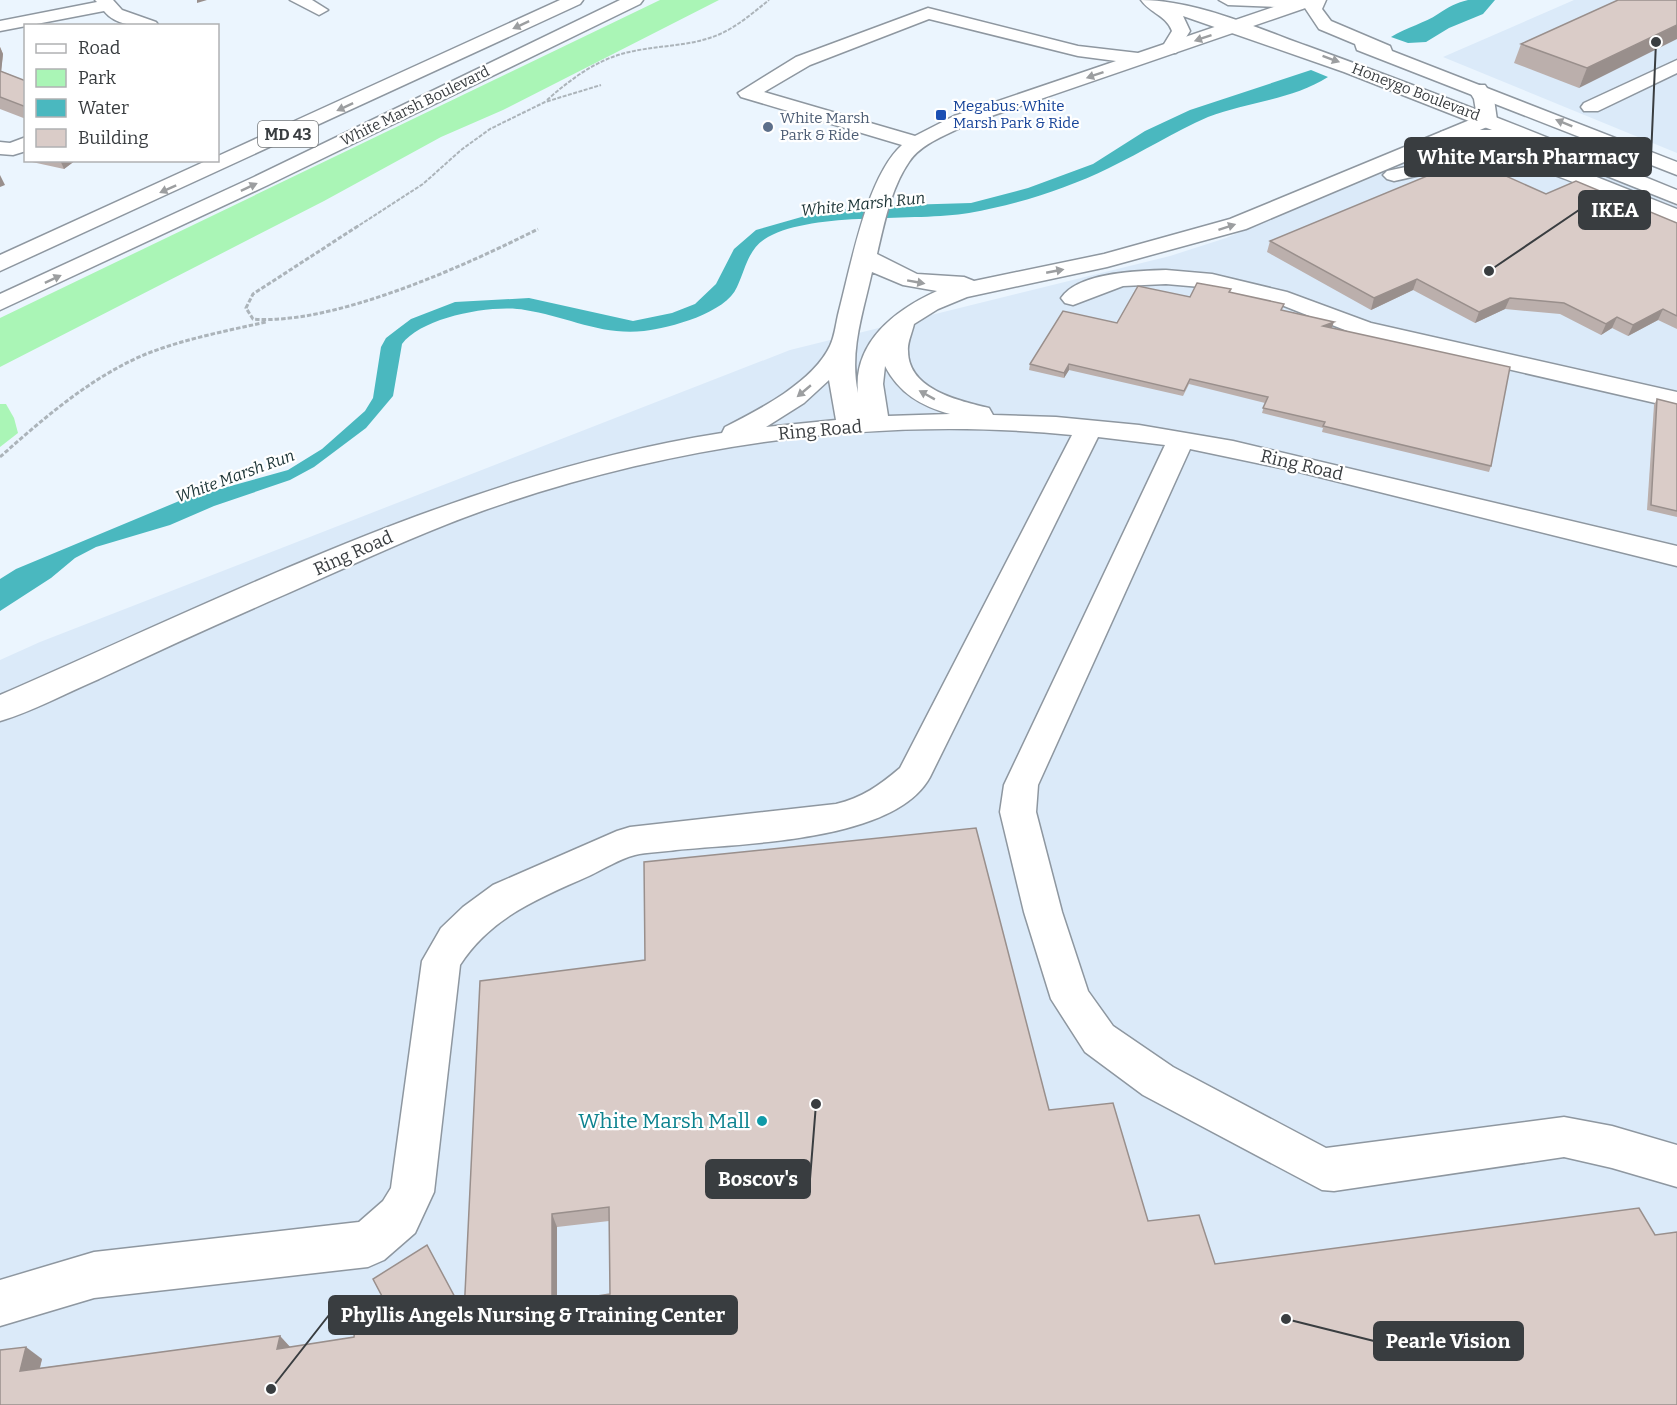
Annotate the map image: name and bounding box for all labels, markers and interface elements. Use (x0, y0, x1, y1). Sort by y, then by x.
one-way arrow (513, 20, 530, 29)
legend (24, 24, 219, 162)
one-way arrow (1194, 33, 1212, 43)
text: Road (78, 37, 121, 59)
one-way arrow (1322, 54, 1340, 64)
street label: Honeygo Boulevard (1349, 59, 1483, 125)
street label: White Marsh Boulevard (338, 62, 492, 150)
text: Park (78, 67, 117, 89)
one-way arrow (1086, 70, 1104, 80)
text: Water (78, 97, 129, 119)
place label: Megabus: White Marsh Park & Ride (953, 97, 1079, 132)
one-way arrow (336, 103, 353, 112)
marker: Megabus: White Marsh Park & Ride (934, 108, 948, 122)
place label: White Marsh Park & Ride (780, 109, 870, 144)
one-way arrow (1555, 118, 1573, 128)
marker: White Marsh Park & Ride (761, 120, 775, 134)
road number: MD 43 (258, 121, 318, 147)
text: Building (78, 127, 149, 149)
callout: White Marsh Pharmacy (1405, 138, 1651, 176)
text: White Marsh Pharmacy (1417, 145, 1640, 169)
one-way arrow (240, 182, 257, 191)
one-way arrow (158, 184, 176, 194)
water label: White Marsh Run (800, 188, 926, 220)
callout: IKEA (1579, 191, 1650, 229)
text: IKEA (1591, 198, 1639, 222)
one-way arrow (1218, 222, 1236, 232)
one-way arrow (1045, 266, 1064, 275)
one-way arrow (45, 274, 63, 284)
one-way arrow (907, 278, 926, 287)
one-way arrow (796, 384, 812, 397)
one-way arrow (918, 390, 935, 400)
street label: Ring Road (777, 415, 863, 445)
street label: Ring Road (1258, 445, 1346, 485)
water label: White Marsh Run (173, 446, 297, 506)
street label: Ring Road (310, 526, 396, 580)
place label: White Marsh Mall (578, 1108, 750, 1134)
marker: White Marsh Mall (755, 1114, 769, 1128)
callout: Boscov's (706, 1160, 810, 1198)
text: Boscov's (718, 1167, 798, 1191)
callout: Phyllis Angels Nursing & Training Center (329, 1296, 737, 1334)
text: Phyllis Angels Nursing & Training Center (341, 1303, 726, 1327)
callout: Pearle Vision (1374, 1322, 1523, 1360)
text: Pearle Vision (1386, 1329, 1510, 1353)

